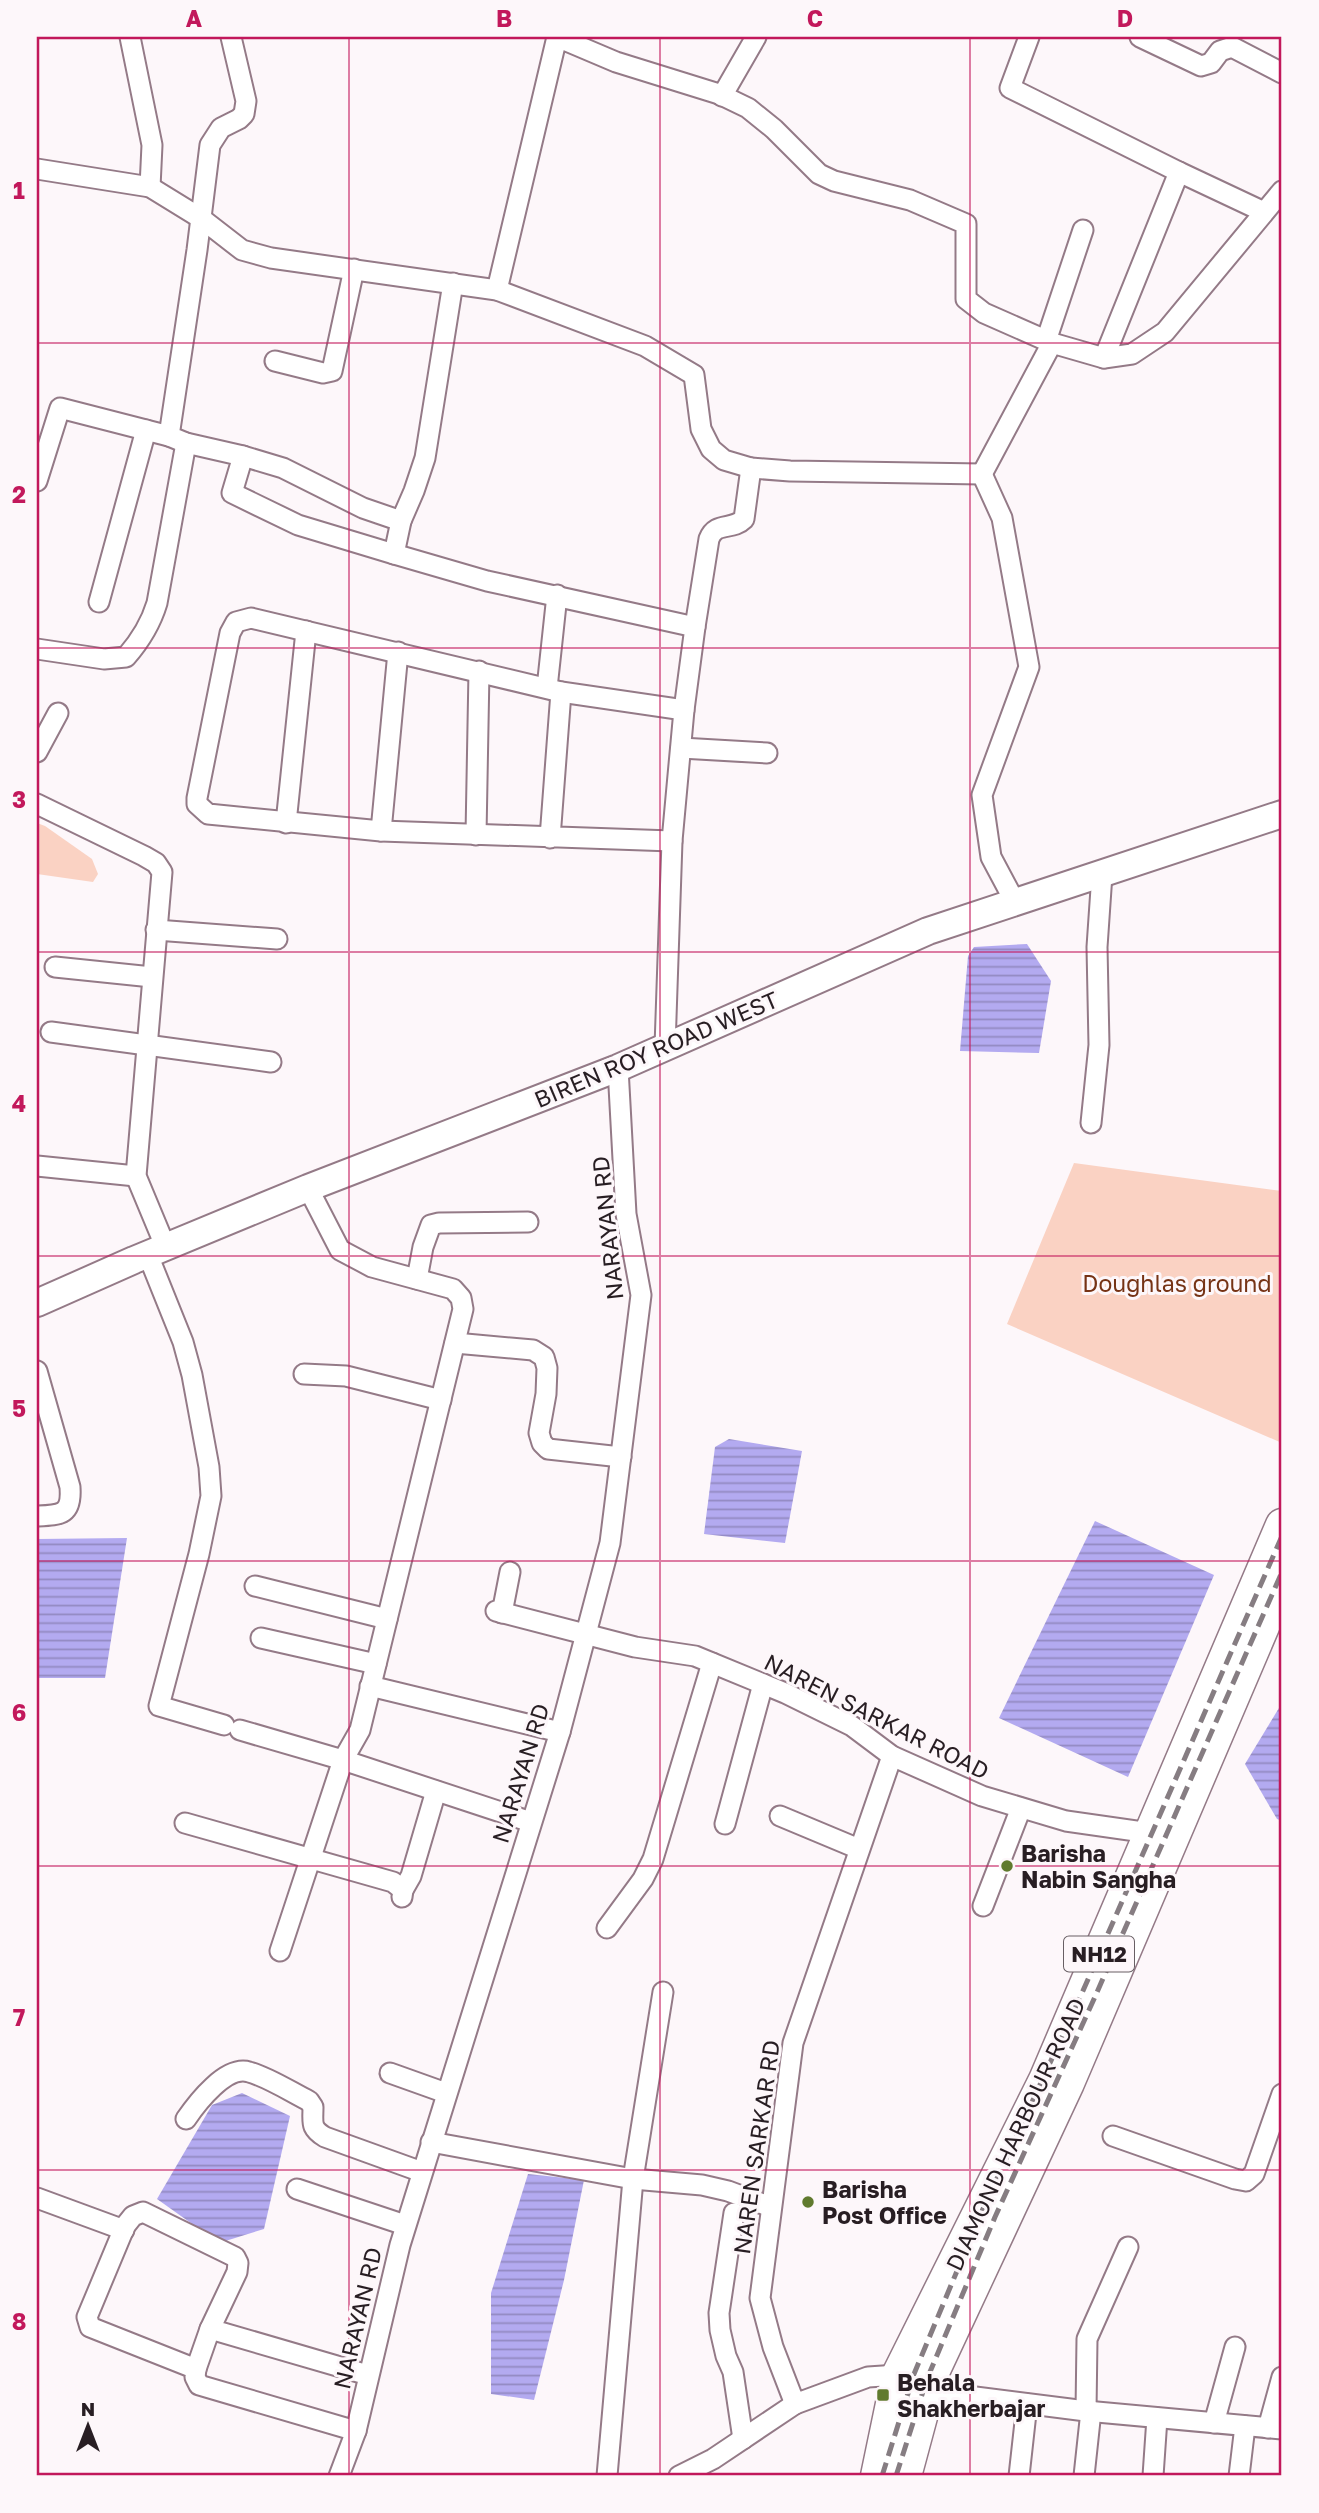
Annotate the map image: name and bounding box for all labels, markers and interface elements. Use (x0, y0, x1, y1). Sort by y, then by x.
text: A (186, 4, 203, 32)
text: B (496, 4, 512, 32)
text: C (807, 4, 823, 32)
text: D (1117, 4, 1133, 32)
text: 1 (13, 176, 25, 204)
text: 2 (12, 480, 26, 508)
text: 3 (12, 785, 26, 813)
street label: BIREN ROY ROAD WEST (530, 985, 782, 1113)
text: 4 (12, 1089, 26, 1117)
street label: NARAYAN RD (586, 1155, 628, 1301)
park label: Doughlas ground (1082, 1269, 1272, 1297)
text: 5 (12, 1394, 26, 1422)
street label: NAREN SARKAR ROAD (760, 1647, 994, 1785)
text: 6 (12, 1698, 26, 1726)
street label: NARAYAN RD (485, 1700, 555, 1846)
place label: Barisha Nabin Sangha (1021, 1839, 1176, 1893)
marker: Barisha Nabin Sangha (999, 1858, 1015, 1874)
road number: NH12 (1064, 1937, 1134, 1972)
street label: DIAMOND HARBOUR ROAD (939, 1993, 1091, 2275)
text: 7 (13, 2003, 25, 2031)
street label: NAREN SARKAR RD (727, 2038, 785, 2256)
place label: Barisha Post Office (822, 2175, 947, 2229)
marker: Barisha Post Office (800, 2194, 816, 2210)
street label: NARAYAN RD (327, 2244, 387, 2392)
text: 8 (12, 2307, 26, 2335)
place label: Behala Shakherbajar (897, 2368, 1046, 2422)
marker: Behala Shakherbajar (875, 2387, 891, 2403)
north arrow (52, 2390, 122, 2460)
text: N (81, 2397, 95, 2420)

